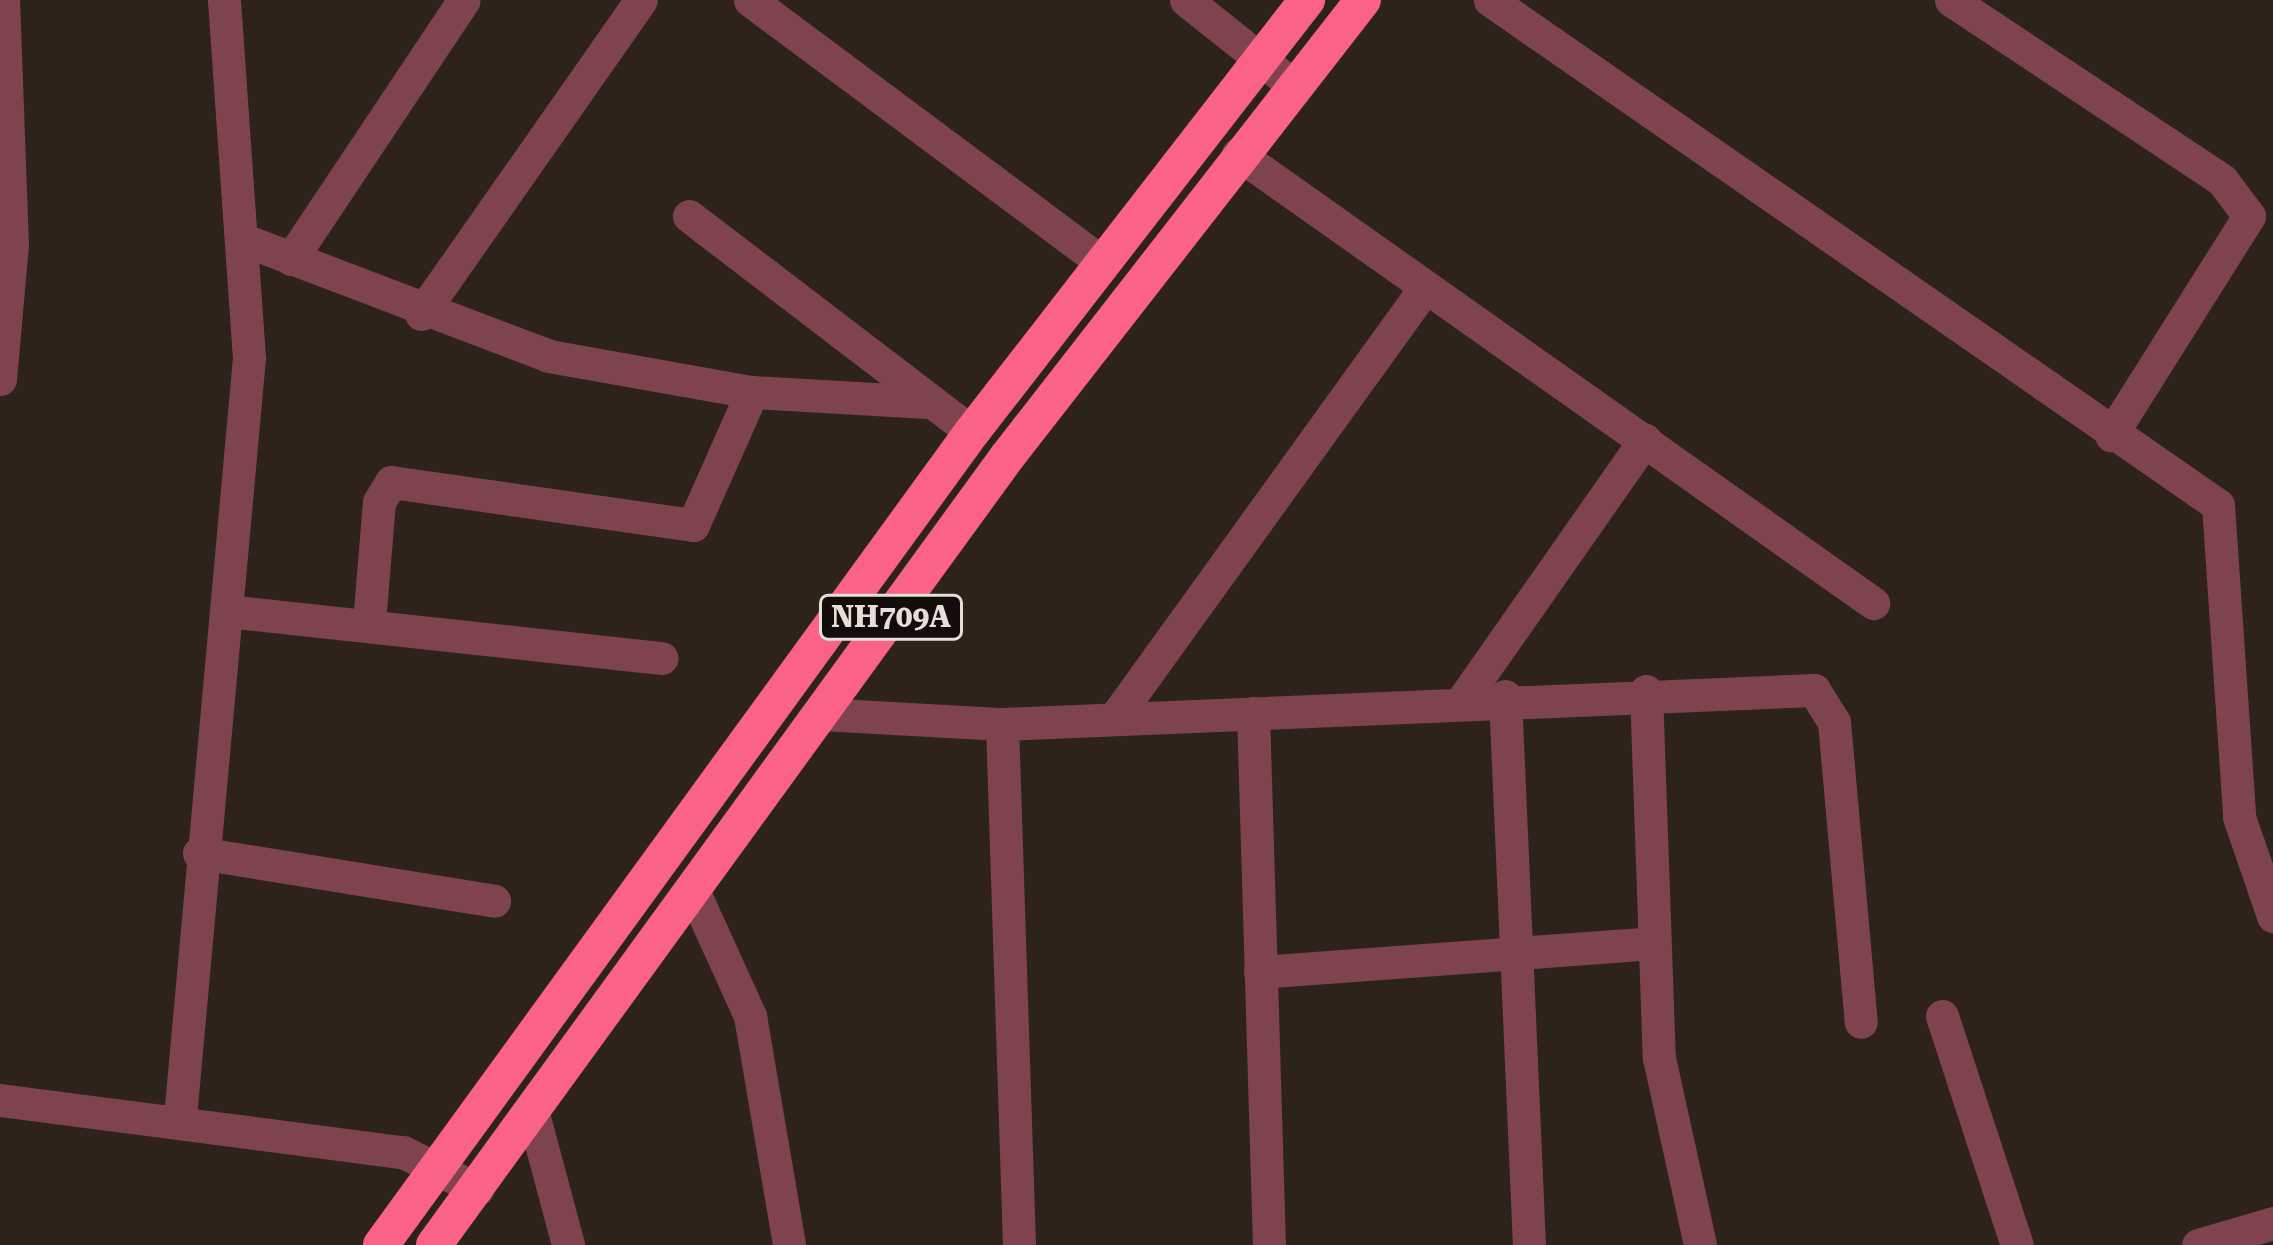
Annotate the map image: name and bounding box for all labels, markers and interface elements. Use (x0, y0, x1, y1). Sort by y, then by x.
road number: NH709A (819, 593, 963, 641)

